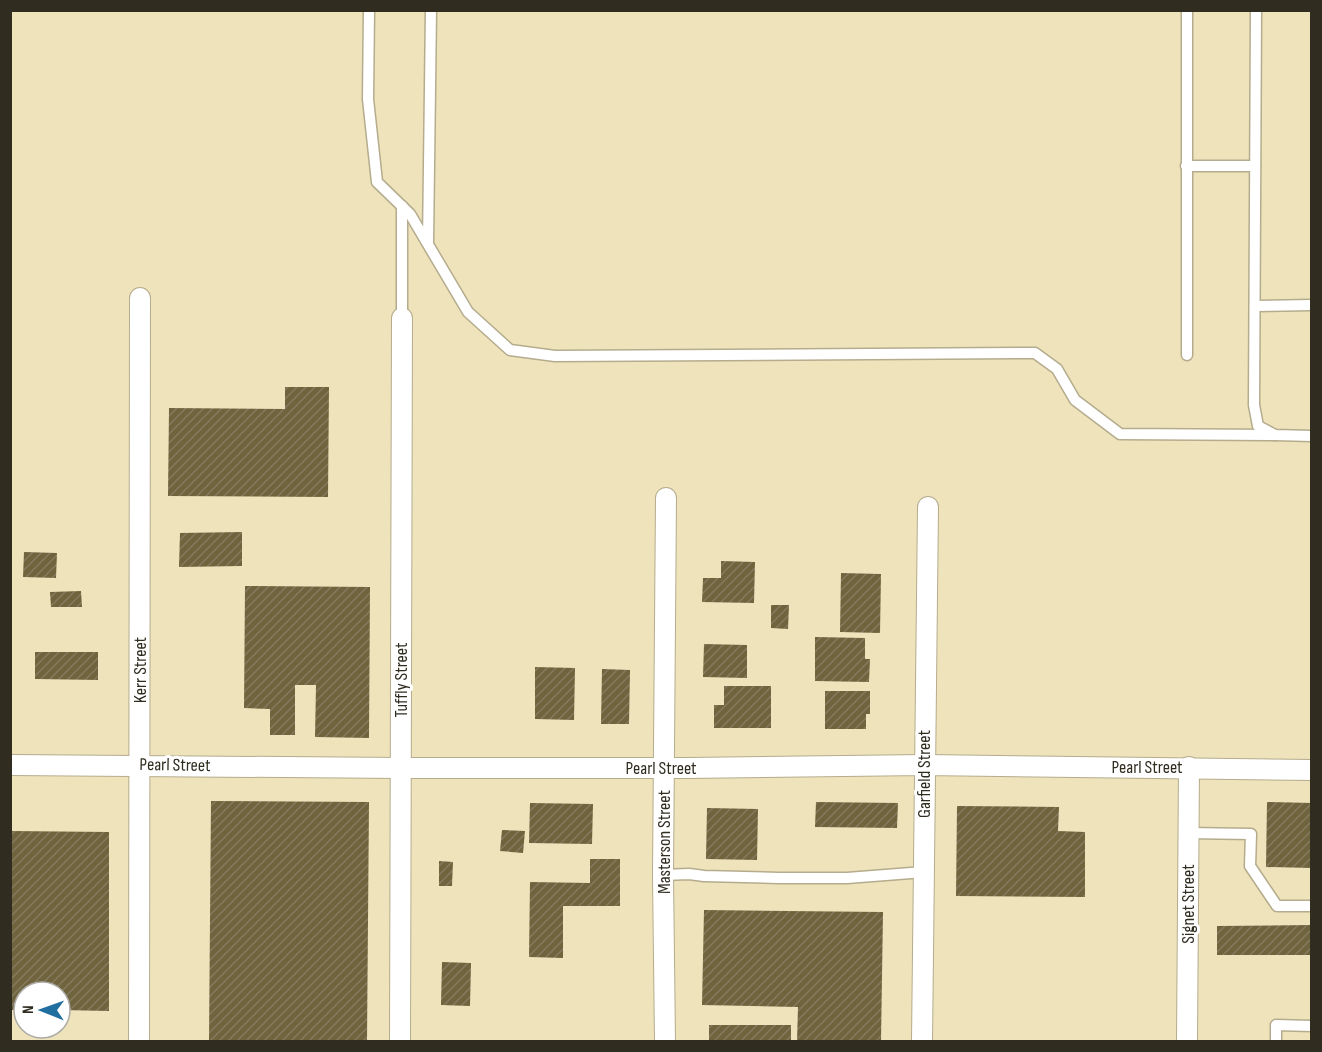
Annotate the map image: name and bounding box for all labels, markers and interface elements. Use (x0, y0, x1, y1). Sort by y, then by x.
street label: Kerr Street (130, 636, 151, 703)
street label: Tuffly Street (391, 642, 412, 718)
street label: Garfield Street (914, 729, 935, 818)
street label: Pearl Street (139, 754, 211, 776)
street label: Pearl Street (1111, 757, 1183, 778)
street label: Pearl Street (625, 758, 697, 779)
street label: Masterson Street (654, 789, 675, 894)
street label: Signet Street (1178, 864, 1199, 944)
north arrow (12, 980, 72, 1040)
text: N (19, 1005, 38, 1014)

